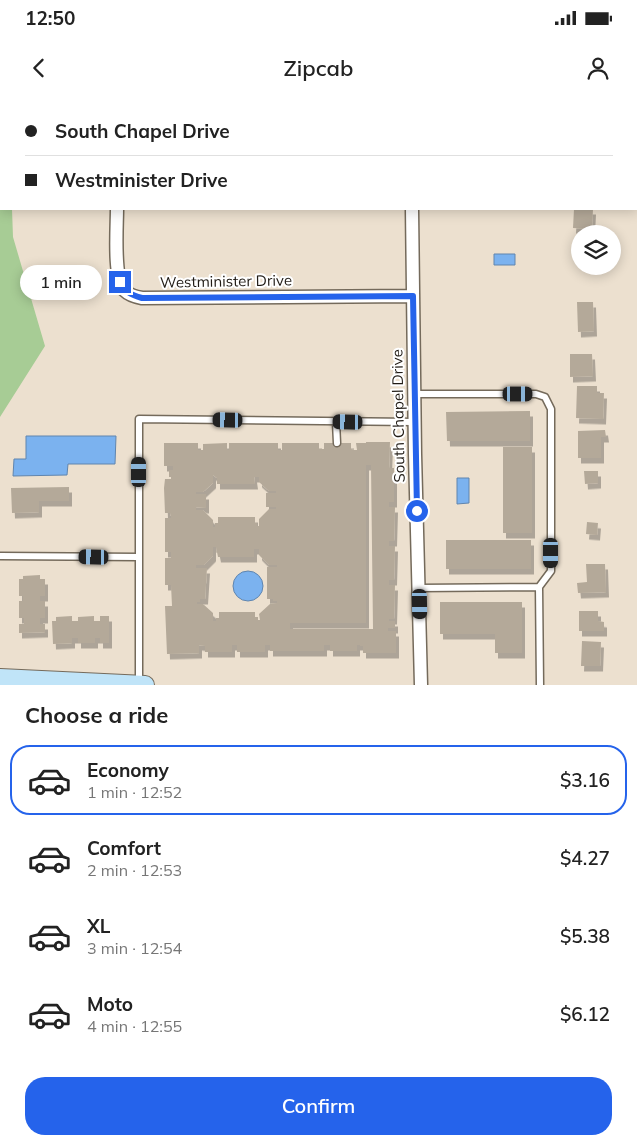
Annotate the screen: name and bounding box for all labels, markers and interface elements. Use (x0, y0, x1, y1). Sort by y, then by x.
text: 12:50 (25, 6, 75, 30)
icon: back (25, 54, 53, 82)
text: Zipcab (284, 54, 353, 82)
icon: person (584, 54, 612, 82)
text: South Chapel Drive (55, 119, 230, 143)
text: Westminister Drive (55, 168, 228, 192)
map controls (571, 225, 621, 275)
button: layers (571, 225, 621, 275)
callout: 1 min (20, 264, 102, 300)
street label: Westminister Drive (160, 270, 292, 292)
route end (109, 271, 131, 293)
text: 1 min (40, 272, 82, 292)
street label: South Chapel Drive (387, 349, 409, 483)
car (503, 387, 533, 402)
car (212, 412, 243, 428)
car (332, 414, 363, 430)
car (131, 457, 146, 487)
route start (406, 500, 428, 522)
car (543, 538, 558, 568)
car (78, 549, 109, 565)
car (412, 589, 427, 619)
text: Choose a ride (25, 701, 168, 729)
icon: car (27, 758, 72, 803)
text: Economy (87, 758, 169, 782)
text: $3.16 (560, 768, 610, 792)
text: 1 min · 12:52 (87, 782, 182, 802)
icon: car (27, 836, 72, 881)
text: Comfort (87, 836, 161, 860)
text: $4.27 (560, 846, 610, 870)
text: 2 min · 12:53 (87, 860, 182, 880)
icon: car (27, 914, 72, 959)
text: XL (87, 914, 110, 938)
text: $5.38 (560, 924, 610, 948)
text: 3 min · 12:54 (87, 938, 182, 958)
icon: car (27, 992, 72, 1037)
text: Moto (87, 992, 133, 1016)
text: $6.12 (560, 1002, 610, 1026)
text: 4 min · 12:55 (87, 1016, 182, 1036)
button: Confirm (25, 1077, 612, 1135)

